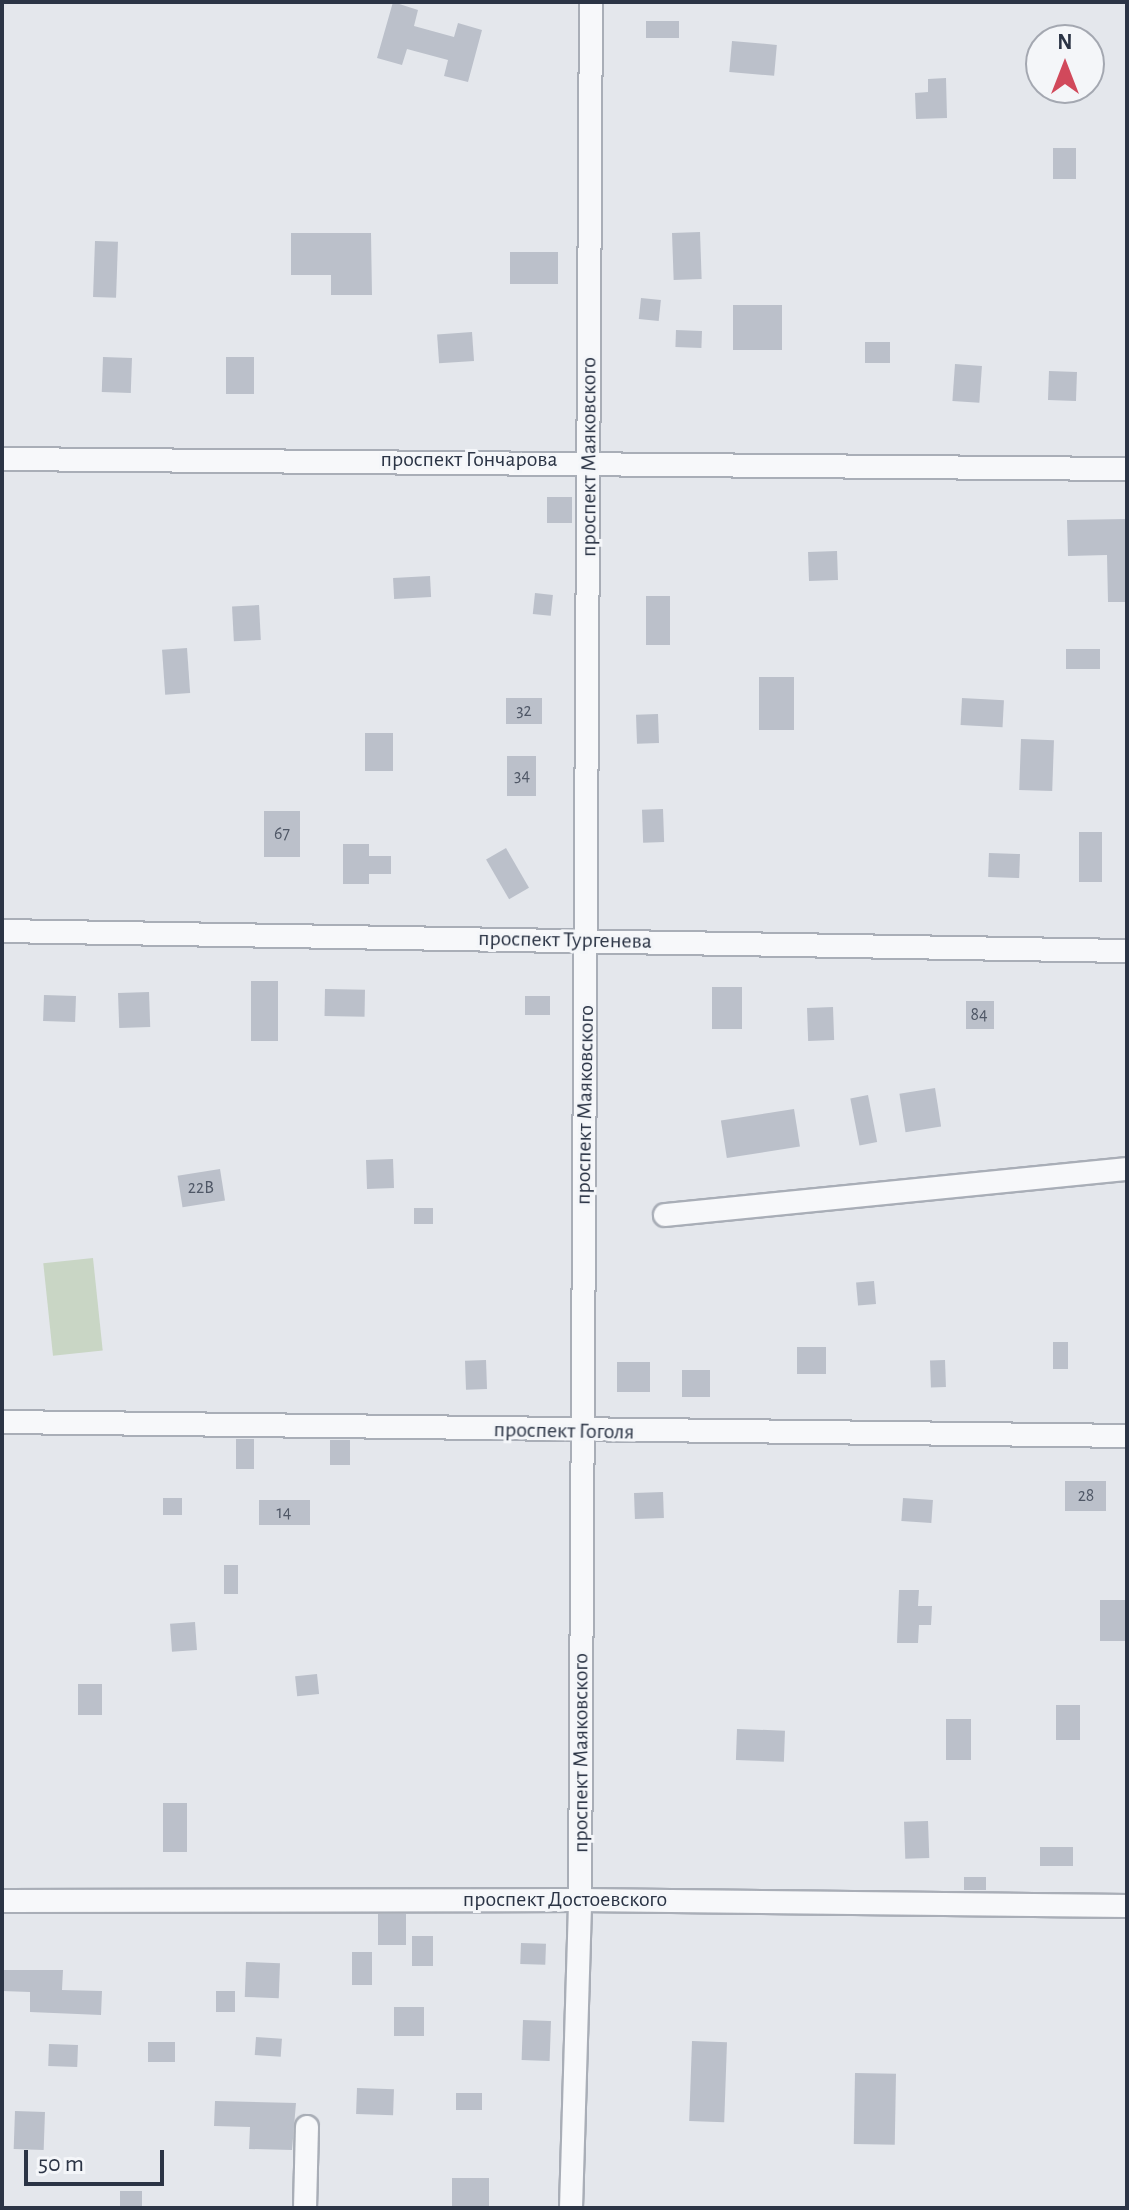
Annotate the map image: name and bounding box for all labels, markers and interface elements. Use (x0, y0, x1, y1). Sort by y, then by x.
north arrow (1025, 24, 1105, 104)
text: N (1057, 31, 1073, 53)
street label: проспект Маяковского (576, 357, 602, 557)
street label: проспект Гончарова (381, 447, 557, 473)
house number: 32 (516, 700, 532, 722)
house number: 34 (514, 765, 530, 787)
house number: 67 (274, 823, 290, 845)
street label: проспект Тургенева (478, 925, 652, 955)
house number: 84 (970, 1004, 988, 1026)
street label: проспект Маяковского (570, 1005, 600, 1205)
house number: 22В (188, 1177, 214, 1199)
street label: проспект Гоголя (493, 1417, 635, 1445)
house number: 28 (1078, 1485, 1094, 1507)
house number: 14 (277, 1502, 291, 1524)
street label: проспект Маяковского (568, 1653, 594, 1853)
street label: проспект Достоевского (463, 1887, 667, 1913)
scale bar (28, 2134, 168, 2184)
text: 50 m (38, 2152, 84, 2176)

